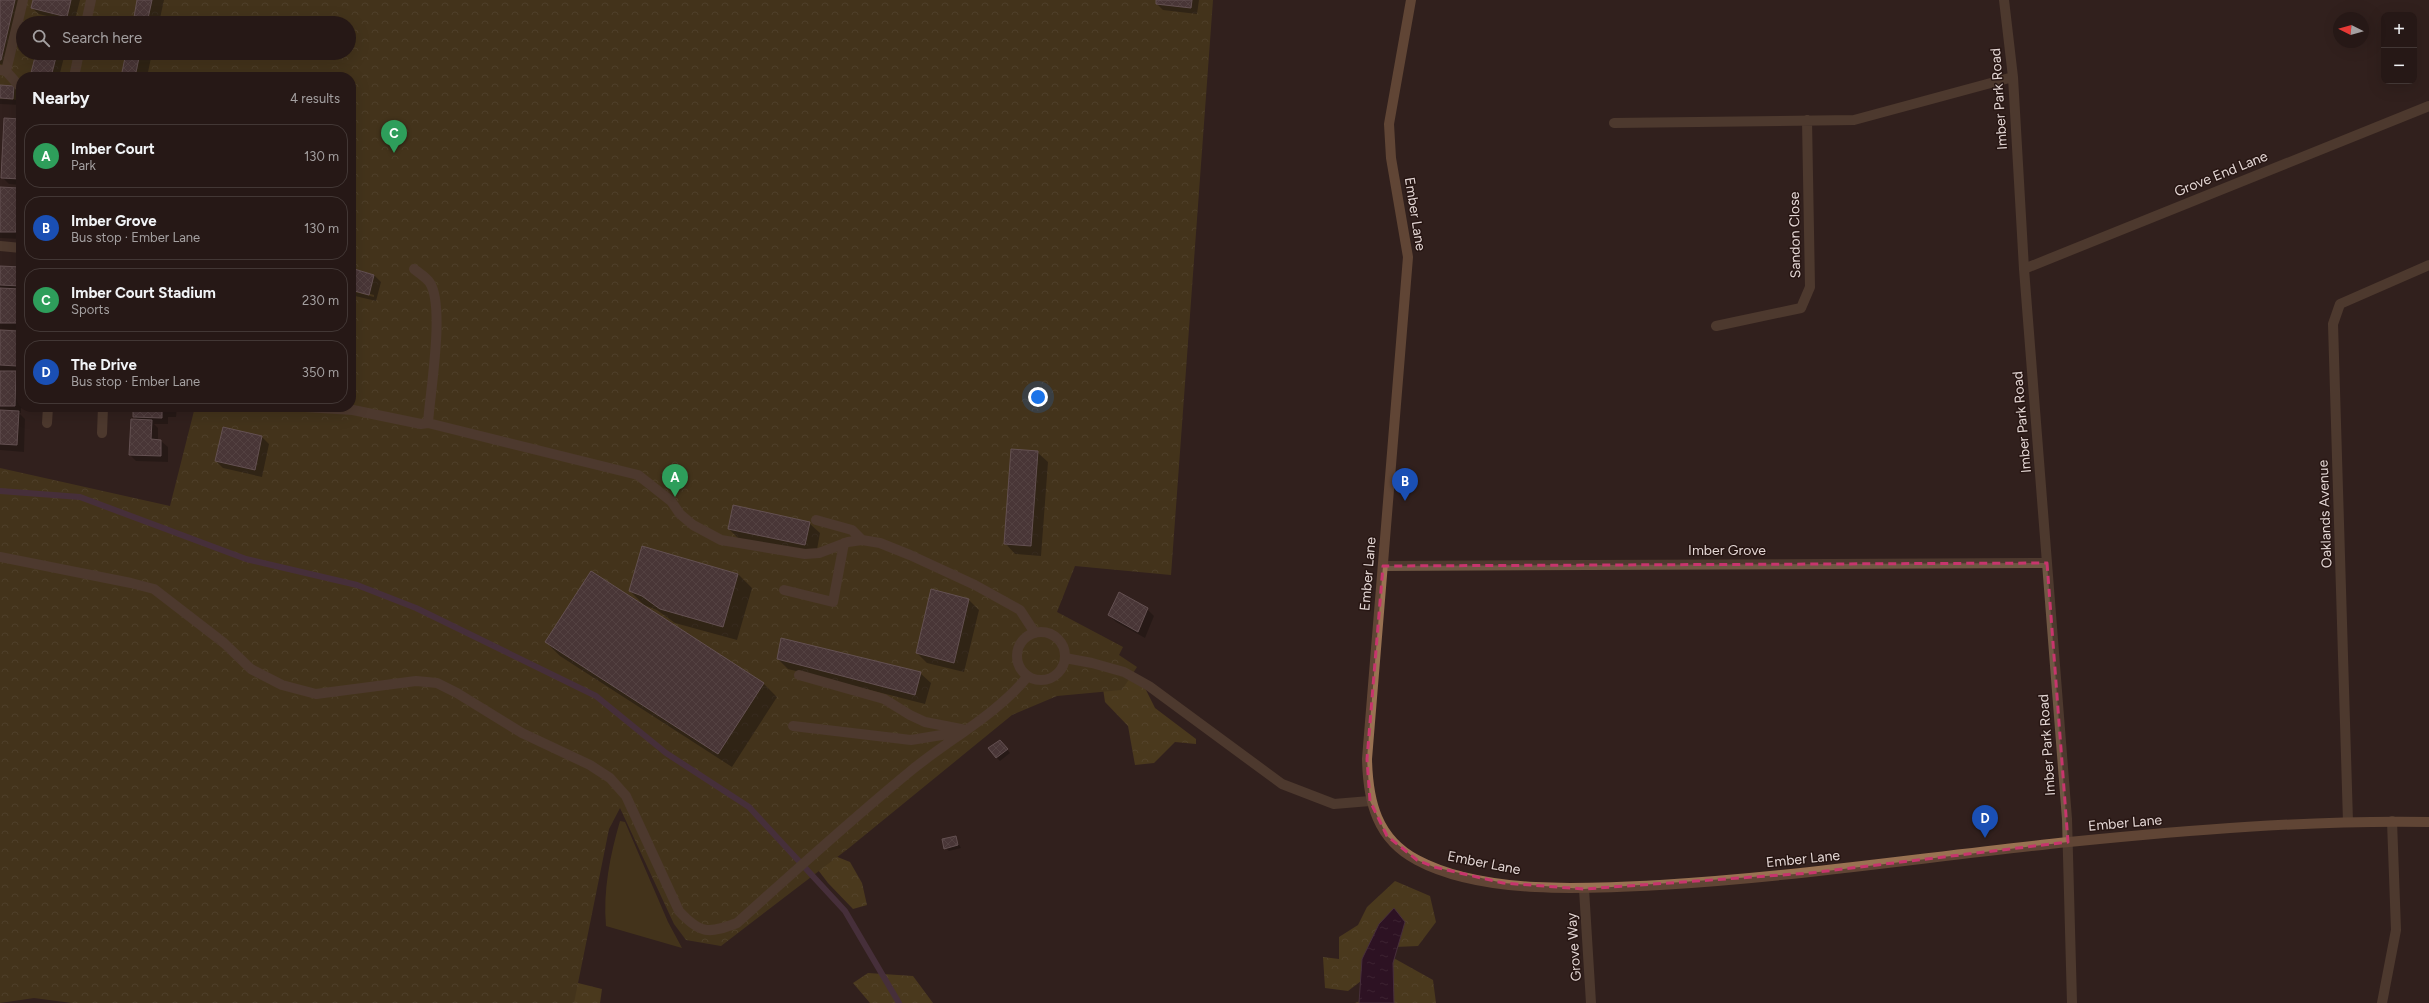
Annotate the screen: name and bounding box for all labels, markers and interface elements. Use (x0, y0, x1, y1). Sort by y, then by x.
north arrow (2333, 12, 2369, 48)
map controls (2381, 12, 2417, 84)
button: + (2381, 12, 2417, 48)
search box (16, 16, 356, 60)
icon: search (30, 27, 52, 49)
text: Search here (62, 29, 142, 47)
street label: Imber Park Road (1987, 48, 2011, 150)
button: − (2381, 48, 2417, 84)
text: Nearby (32, 88, 90, 108)
text: 4 results (290, 91, 340, 106)
pin: C (381, 120, 407, 153)
text: Imber Court (71, 140, 155, 158)
street label: Grove End Lane (2172, 147, 2270, 200)
text: A (41, 149, 51, 164)
text: 130 m (304, 149, 339, 164)
text: Park (71, 158, 96, 173)
street label: Ember Lane (1401, 176, 1429, 252)
street label: Sandon Close (1786, 191, 1804, 278)
text: Imber Grove (71, 212, 157, 230)
text: B (42, 221, 50, 236)
text: 130 m (304, 221, 339, 236)
text: Bus stop · Ember Lane (71, 230, 200, 245)
text: Imber Court Stadium (71, 284, 216, 302)
text: C (41, 293, 51, 308)
text: 230 m (302, 293, 339, 308)
text: Sports (71, 302, 110, 317)
text: The Drive (71, 356, 137, 374)
text: D (41, 365, 51, 380)
text: 350 m (302, 365, 339, 380)
street label: Imber Park Road (2009, 370, 2035, 474)
text: Bus stop · Ember Lane (71, 374, 200, 389)
your location (1028, 387, 1048, 407)
street label: Oaklands Avenue (2315, 459, 2335, 568)
pin: A (662, 464, 688, 497)
pin: B (1392, 468, 1418, 501)
street label: Ember Lane (1356, 536, 1380, 612)
street label: Imber Grove (1688, 542, 1766, 559)
street label: Imber Park Road (2035, 694, 2059, 796)
pin: D (1972, 805, 1998, 838)
street label: Ember Lane (2087, 811, 2163, 835)
street label: Ember Lane (1765, 847, 1841, 871)
street label: Ember Lane (1446, 848, 1522, 878)
street label: Grove Way (1563, 911, 1585, 982)

